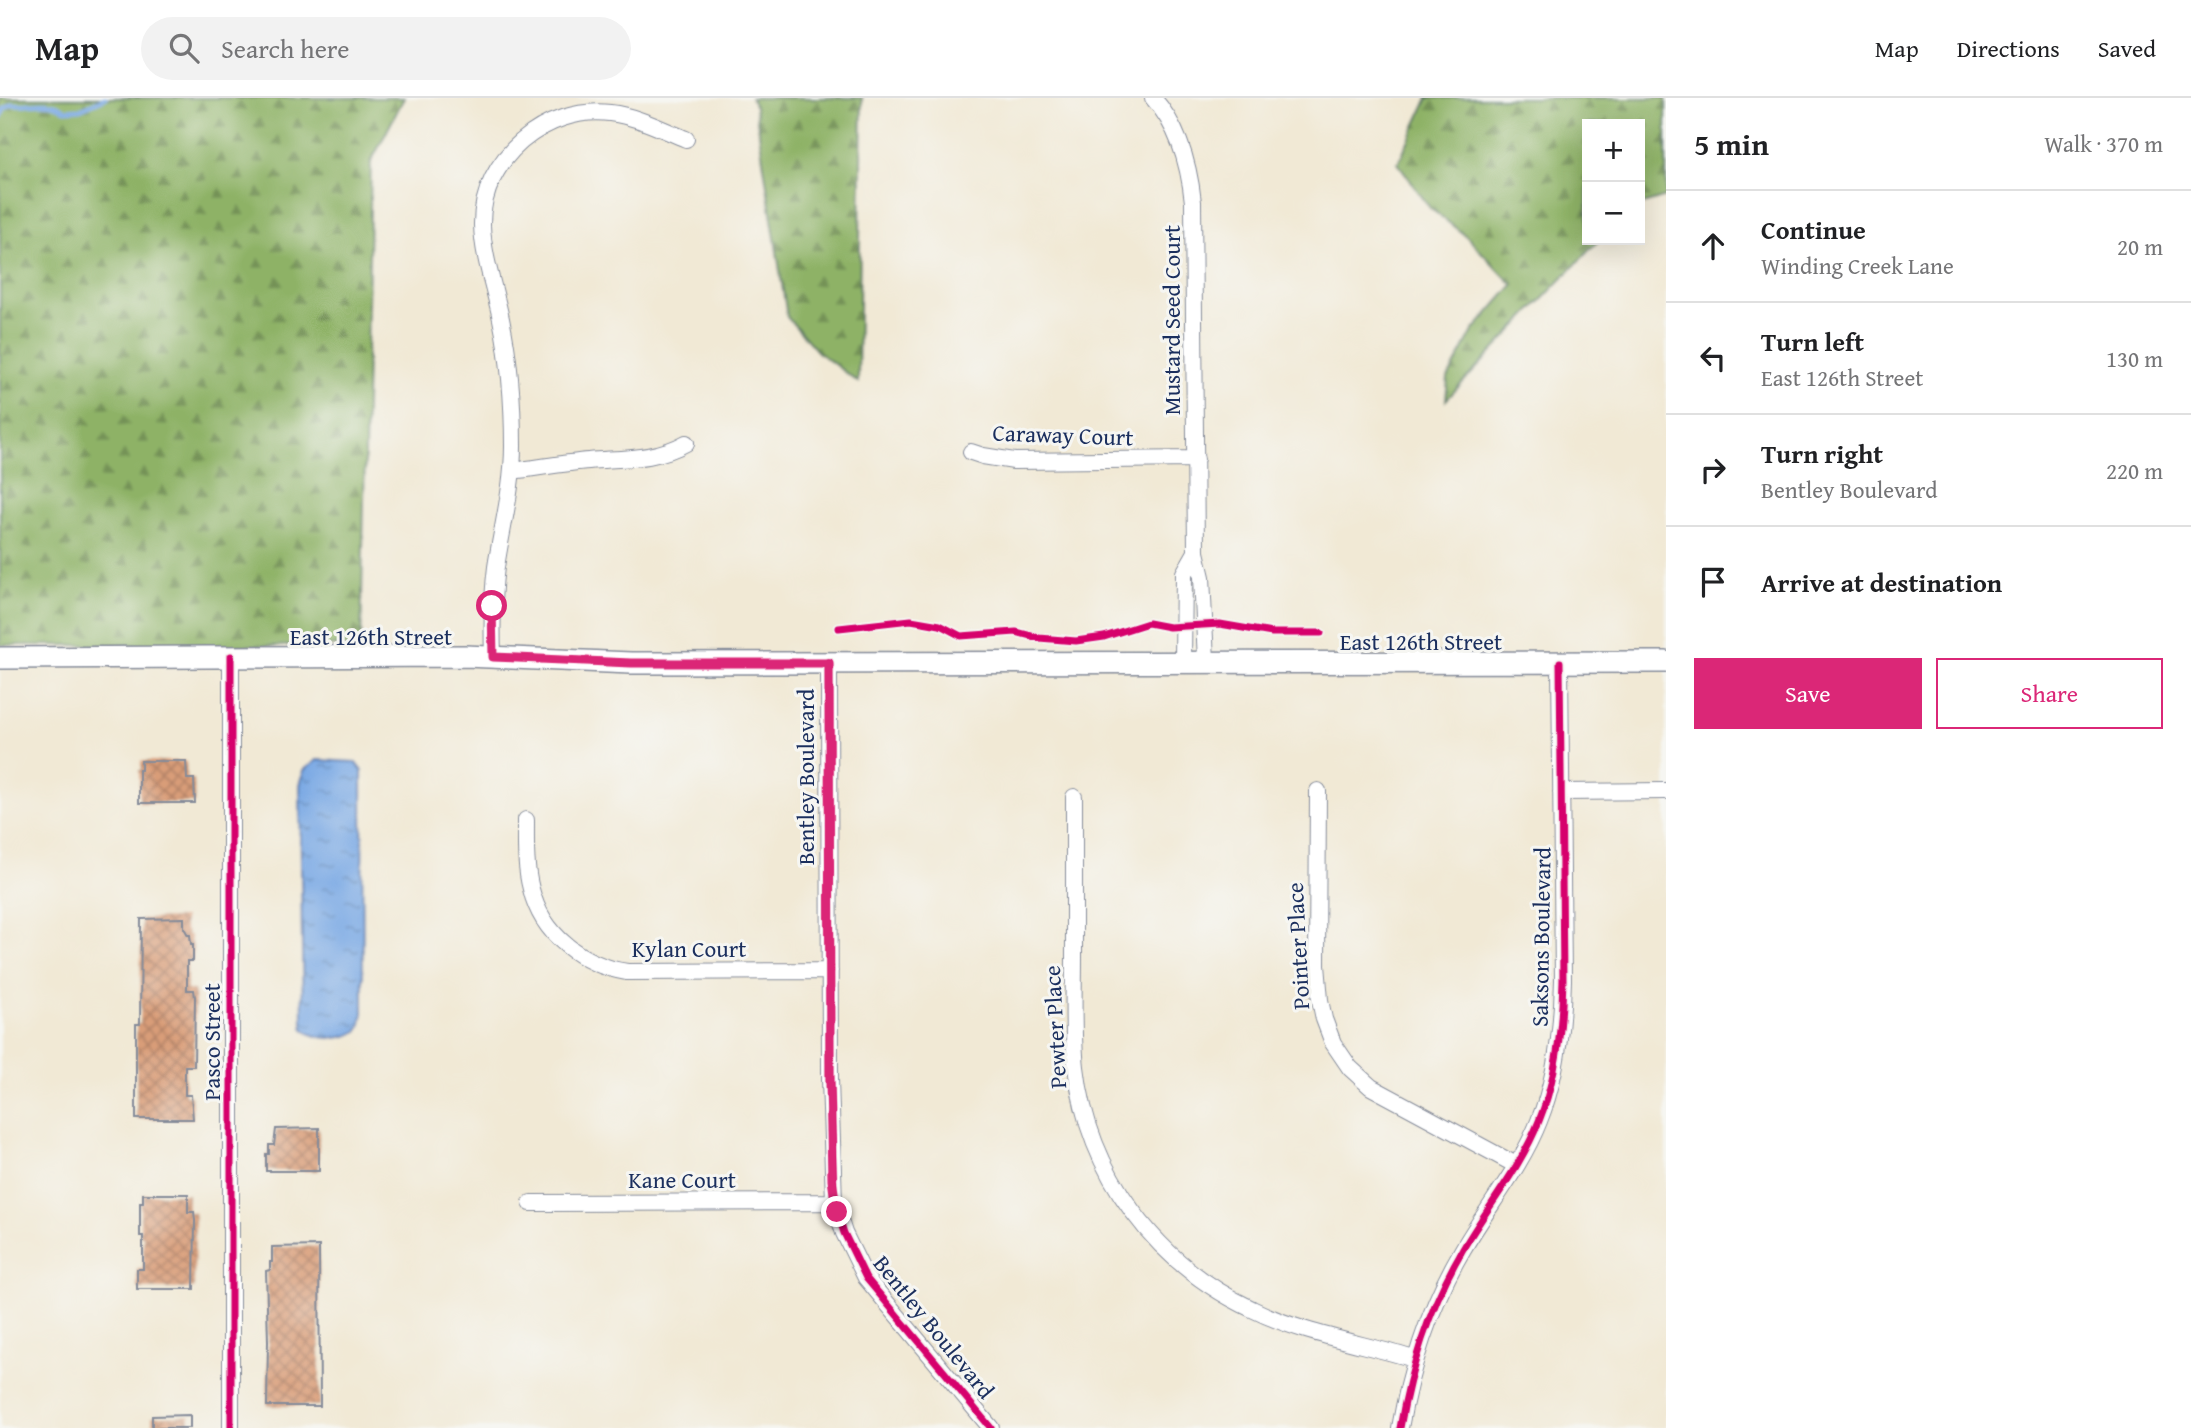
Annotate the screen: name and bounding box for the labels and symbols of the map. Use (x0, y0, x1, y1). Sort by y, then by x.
street label: Mustard Seed Court (1155, 225, 1188, 415)
street label: Caraway Court (992, 416, 1134, 453)
route start (476, 590, 507, 621)
street label: East 126th Street (290, 620, 452, 653)
street label: East 126th Street (1340, 625, 1502, 658)
street label: Bentley Boulevard (789, 688, 822, 865)
street label: Saksons Boulevard (1522, 846, 1559, 1027)
street label: Pointer Place (1278, 881, 1317, 1011)
street label: Kylan Court (632, 932, 746, 965)
street label: Pewter Place (1035, 964, 1074, 1090)
street label: Pasco Street (195, 983, 228, 1101)
street label: Kane Court (628, 1163, 736, 1196)
route end (821, 1196, 852, 1227)
street label: Bentley Boulevard (866, 1248, 1003, 1406)

